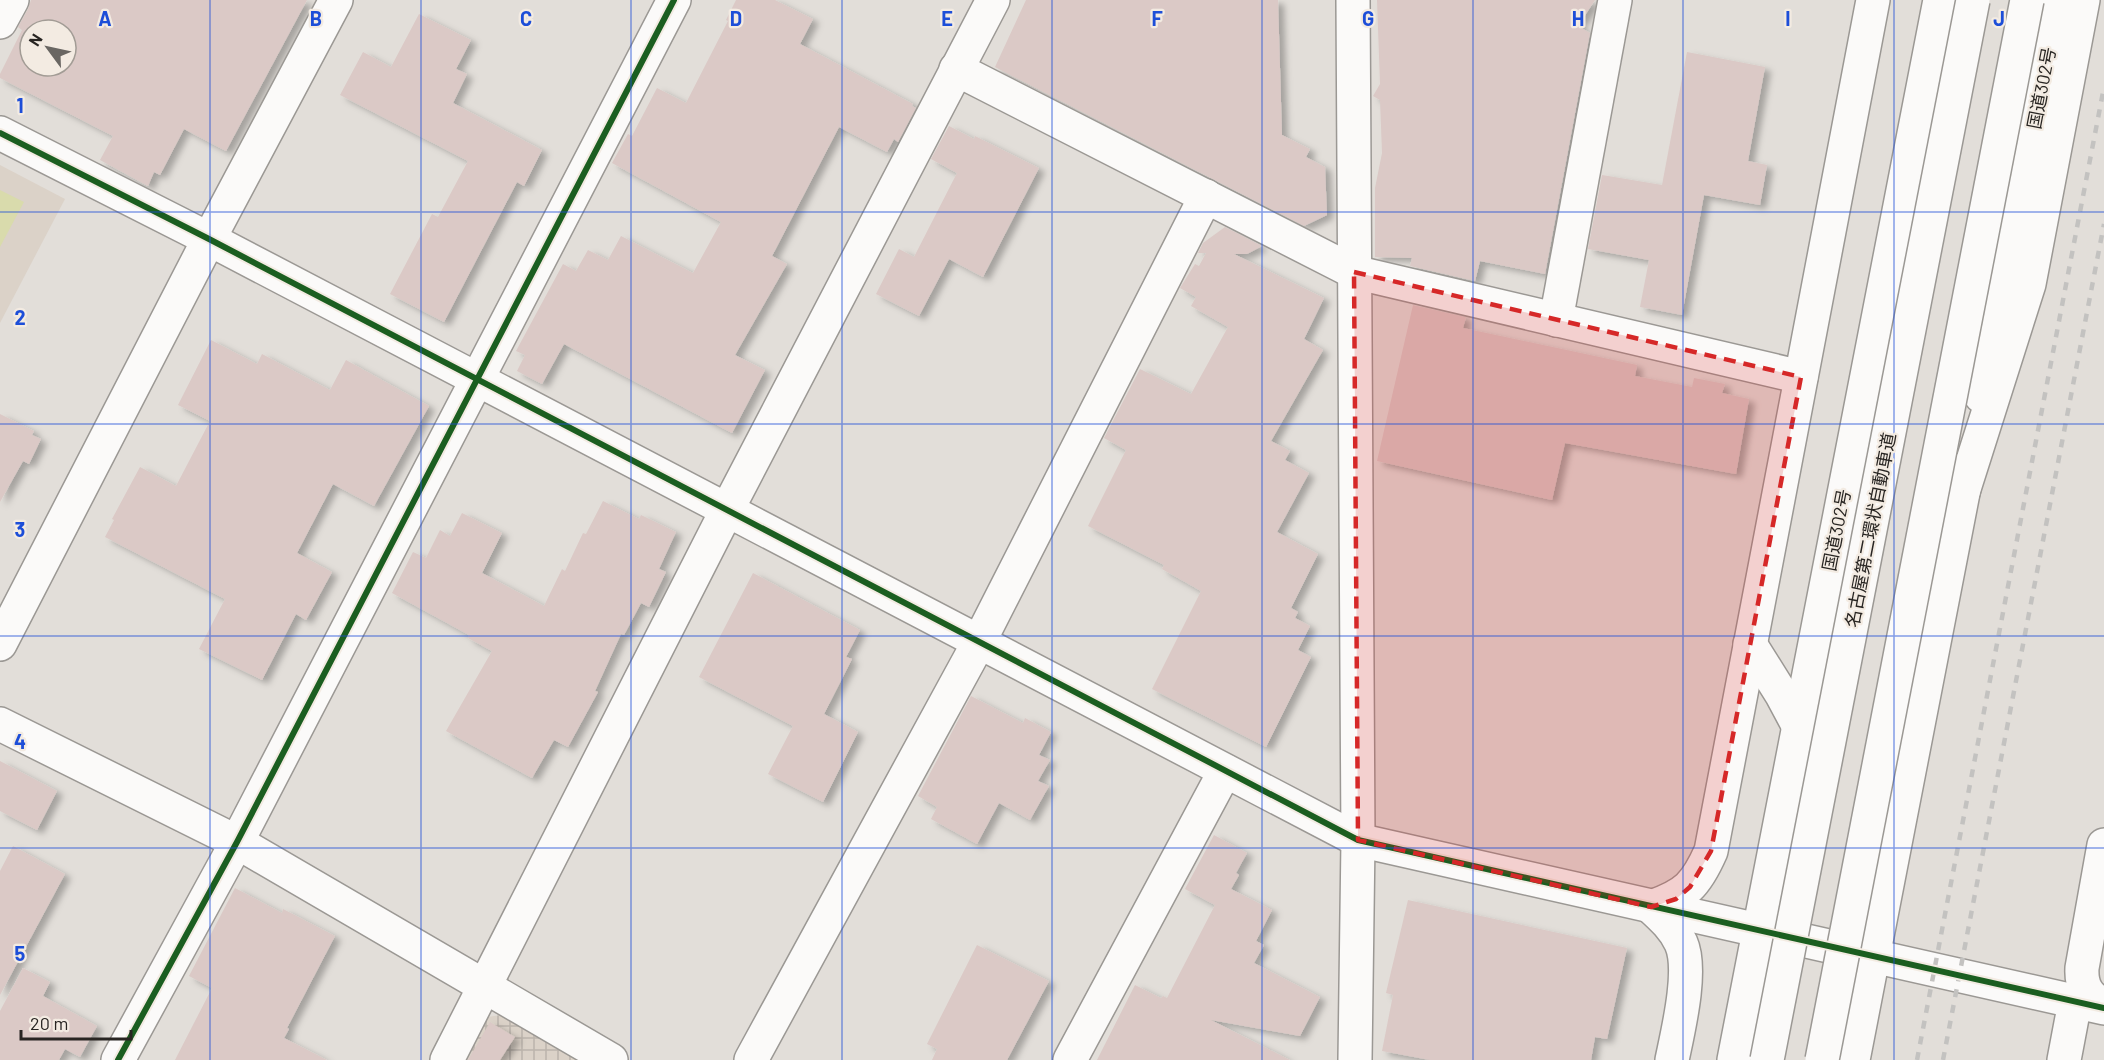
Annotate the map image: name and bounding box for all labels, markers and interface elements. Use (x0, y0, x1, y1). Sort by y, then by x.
text: A (98, 6, 112, 30)
text: B (310, 6, 322, 30)
text: C (520, 6, 532, 30)
text: D (730, 6, 742, 30)
text: E (941, 6, 953, 30)
text: F (1151, 6, 1163, 30)
text: G (1362, 6, 1374, 30)
text: H (1572, 6, 1584, 30)
text: I (1785, 6, 1791, 30)
text: J (1993, 6, 2005, 30)
north arrow (18, 18, 78, 78)
text: N (24, 30, 46, 49)
street label: 国道302号 (2022, 45, 2060, 131)
text: 1 (16, 93, 24, 117)
text: 2 (14, 305, 26, 329)
street label: 名古屋第二環状自動車道 (1840, 431, 1900, 629)
street label: 国道302号 (1817, 487, 1855, 573)
text: 3 (15, 517, 25, 541)
text: 4 (14, 729, 26, 753)
text: 5 (15, 941, 26, 965)
scale bar (21, 1003, 130, 1041)
text: 20 m (30, 1012, 68, 1034)

